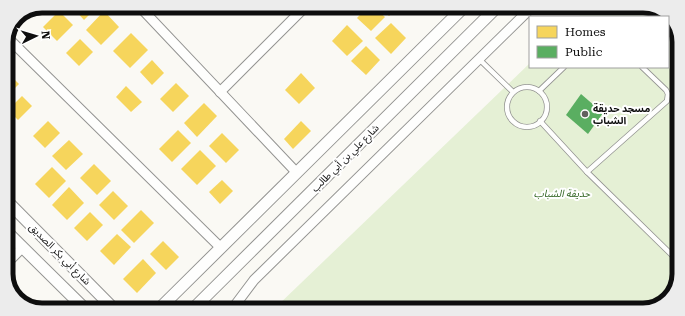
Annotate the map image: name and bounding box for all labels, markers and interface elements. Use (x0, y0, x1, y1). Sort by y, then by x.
north arrow (16, 16, 56, 56)
legend (529, 16, 669, 68)
text: Homes (565, 25, 606, 39)
text: N (39, 30, 52, 40)
text: Public (565, 45, 603, 59)
place label: مسجد حديقة الشباب (593, 102, 650, 127)
marker: مسجد حديقة الشباب (580, 109, 590, 119)
street label: شارع علي بن أبي طالب (309, 122, 383, 196)
park label: حديقة الشباب (534, 188, 590, 199)
street label: شارع أبي بكر الصديق (25, 221, 93, 289)

